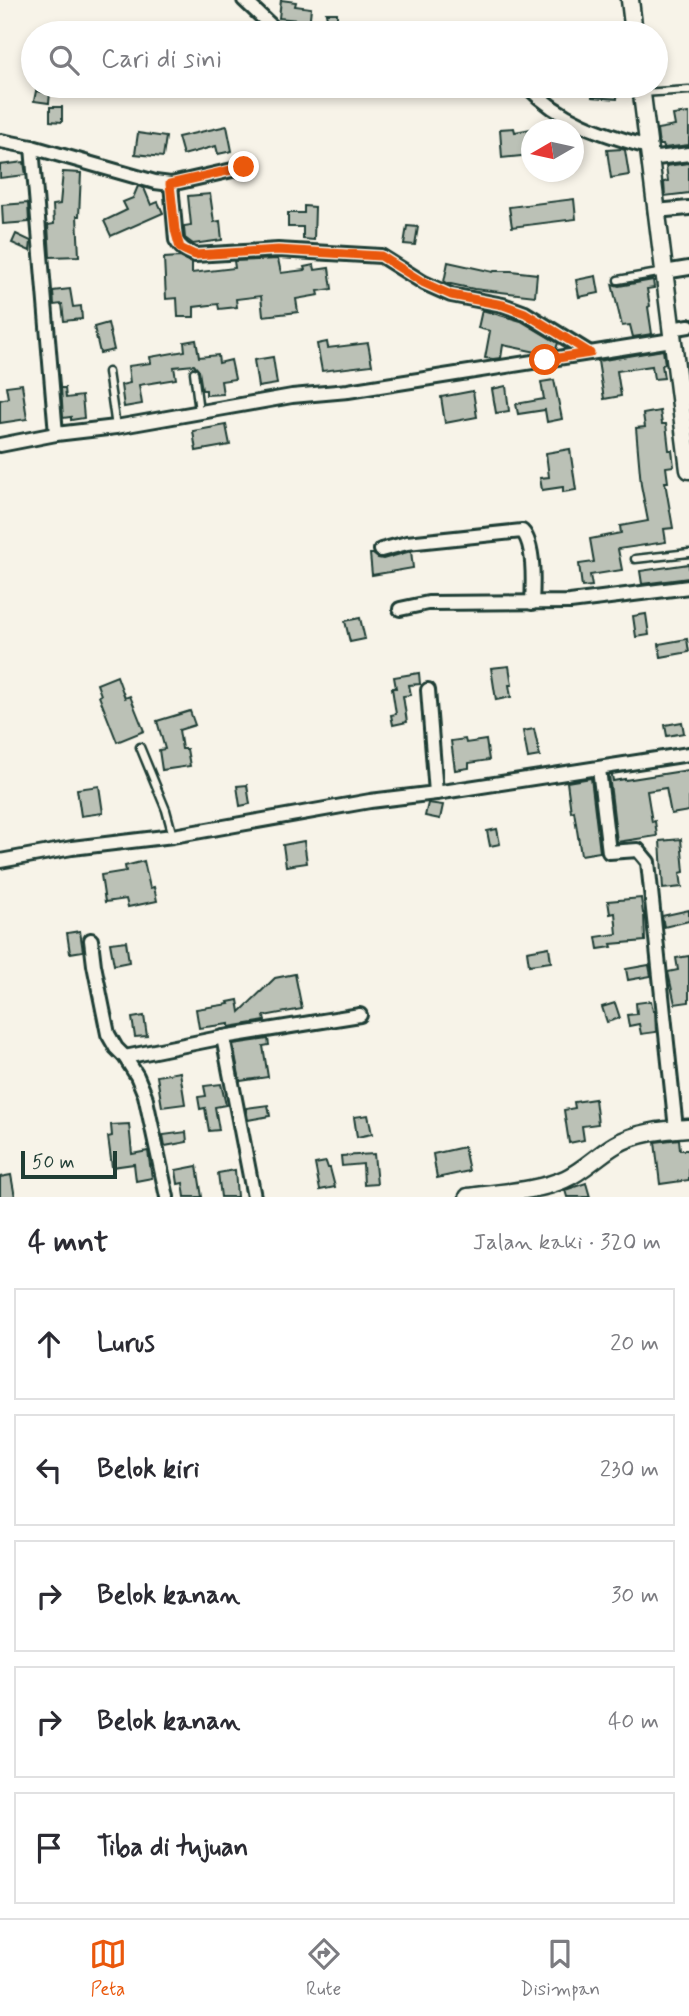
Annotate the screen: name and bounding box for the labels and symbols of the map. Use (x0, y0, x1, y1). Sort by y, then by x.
north arrow (521, 119, 584, 182)
route end (228, 151, 259, 182)
route start (529, 344, 560, 375)
scale bar (21, 1148, 117, 1180)

